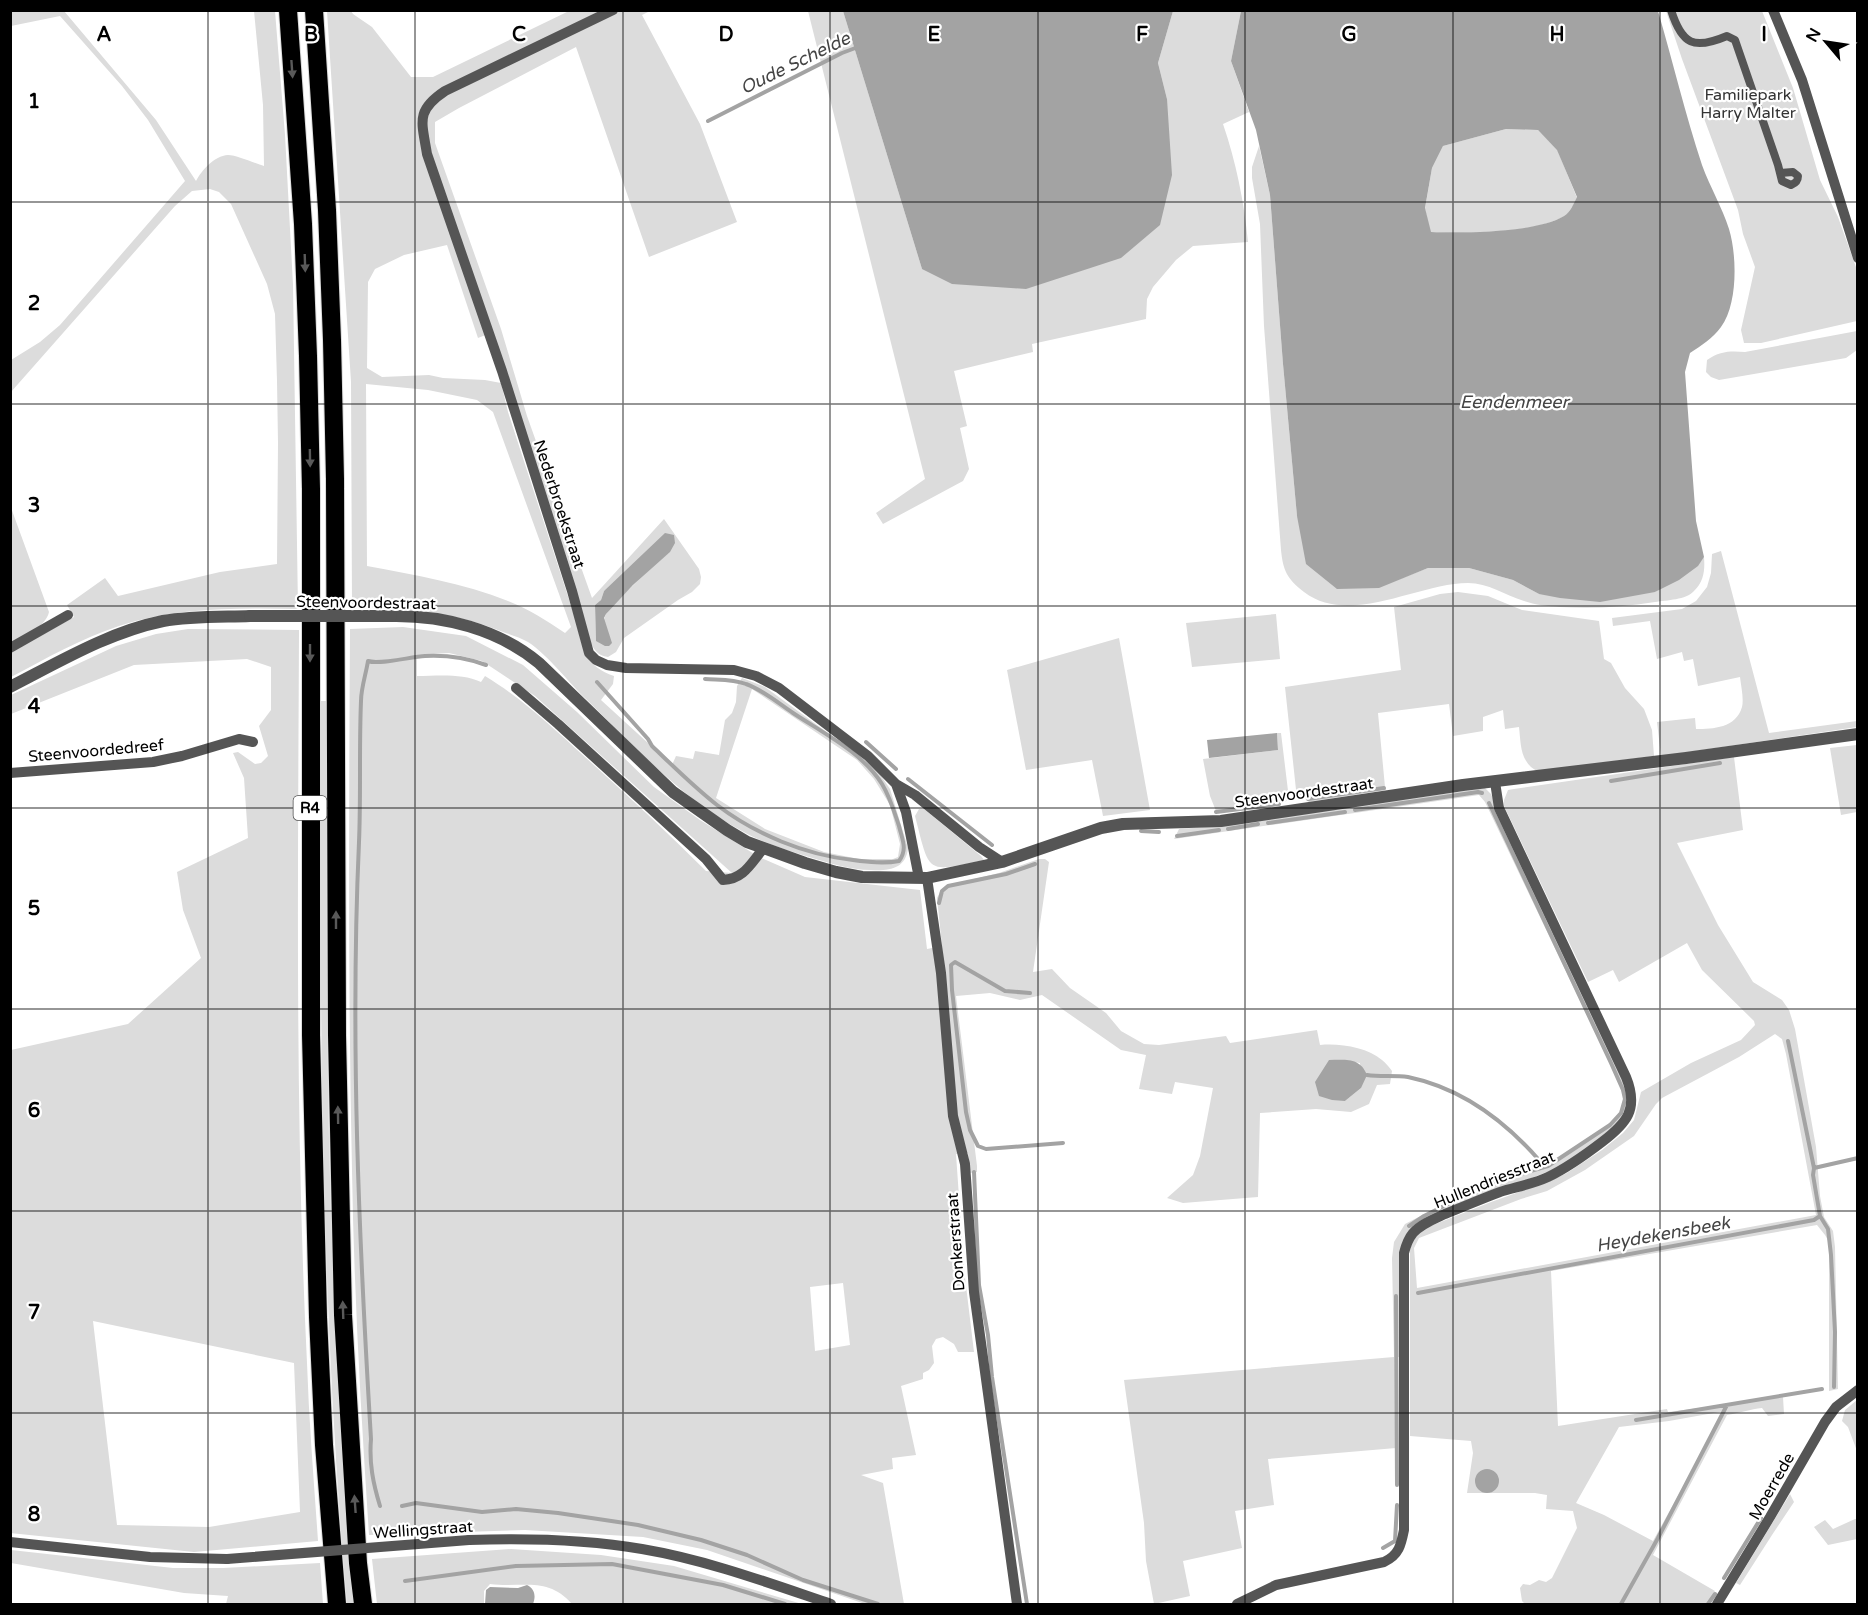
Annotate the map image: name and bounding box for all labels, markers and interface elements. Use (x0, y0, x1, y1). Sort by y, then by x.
north arrow (1796, 12, 1856, 72)
text: A (97, 23, 112, 47)
text: B (304, 23, 318, 47)
text: C (512, 23, 526, 47)
text: D (718, 23, 734, 47)
text: E (928, 23, 941, 47)
text: F (1136, 23, 1148, 47)
text: G (1341, 23, 1357, 47)
text: H (1549, 23, 1565, 47)
text: I (1761, 23, 1767, 47)
text: N (1802, 25, 1826, 46)
water label: Oude Schelde (736, 27, 854, 99)
one-way arrow (288, 59, 297, 78)
park label: Familiepark Harry Malter (1700, 85, 1797, 123)
text: 1 (28, 90, 40, 114)
one-way arrow (300, 254, 309, 273)
text: 2 (28, 292, 40, 316)
water label: Eendenmeer (1460, 391, 1570, 413)
street label: Nederbroekstraat (529, 437, 589, 571)
one-way arrow (305, 449, 315, 468)
text: 3 (28, 494, 40, 518)
street label: Steenvoordestraat (296, 592, 436, 614)
one-way arrow (305, 644, 315, 663)
text: 4 (28, 695, 41, 719)
street label: Steenvoordedreef (27, 735, 166, 767)
street label: Steenvoordestraat (1234, 773, 1375, 813)
road number: R4 (294, 796, 326, 820)
text: 5 (28, 897, 40, 921)
one-way arrow (331, 910, 341, 929)
text: 6 (28, 1099, 40, 1123)
one-way arrow (334, 1105, 343, 1124)
street label: Hullendriesstraat (1431, 1146, 1558, 1213)
street label: Donkerstraat (943, 1192, 969, 1292)
water label: Heydekensbeek (1594, 1211, 1733, 1257)
one-way arrow (338, 1300, 348, 1319)
text: 7 (28, 1301, 40, 1325)
street label: Moerrede (1745, 1449, 1799, 1524)
one-way arrow (350, 1495, 359, 1514)
text: 8 (28, 1503, 40, 1527)
street label: Wellingstraat (372, 1517, 474, 1543)

